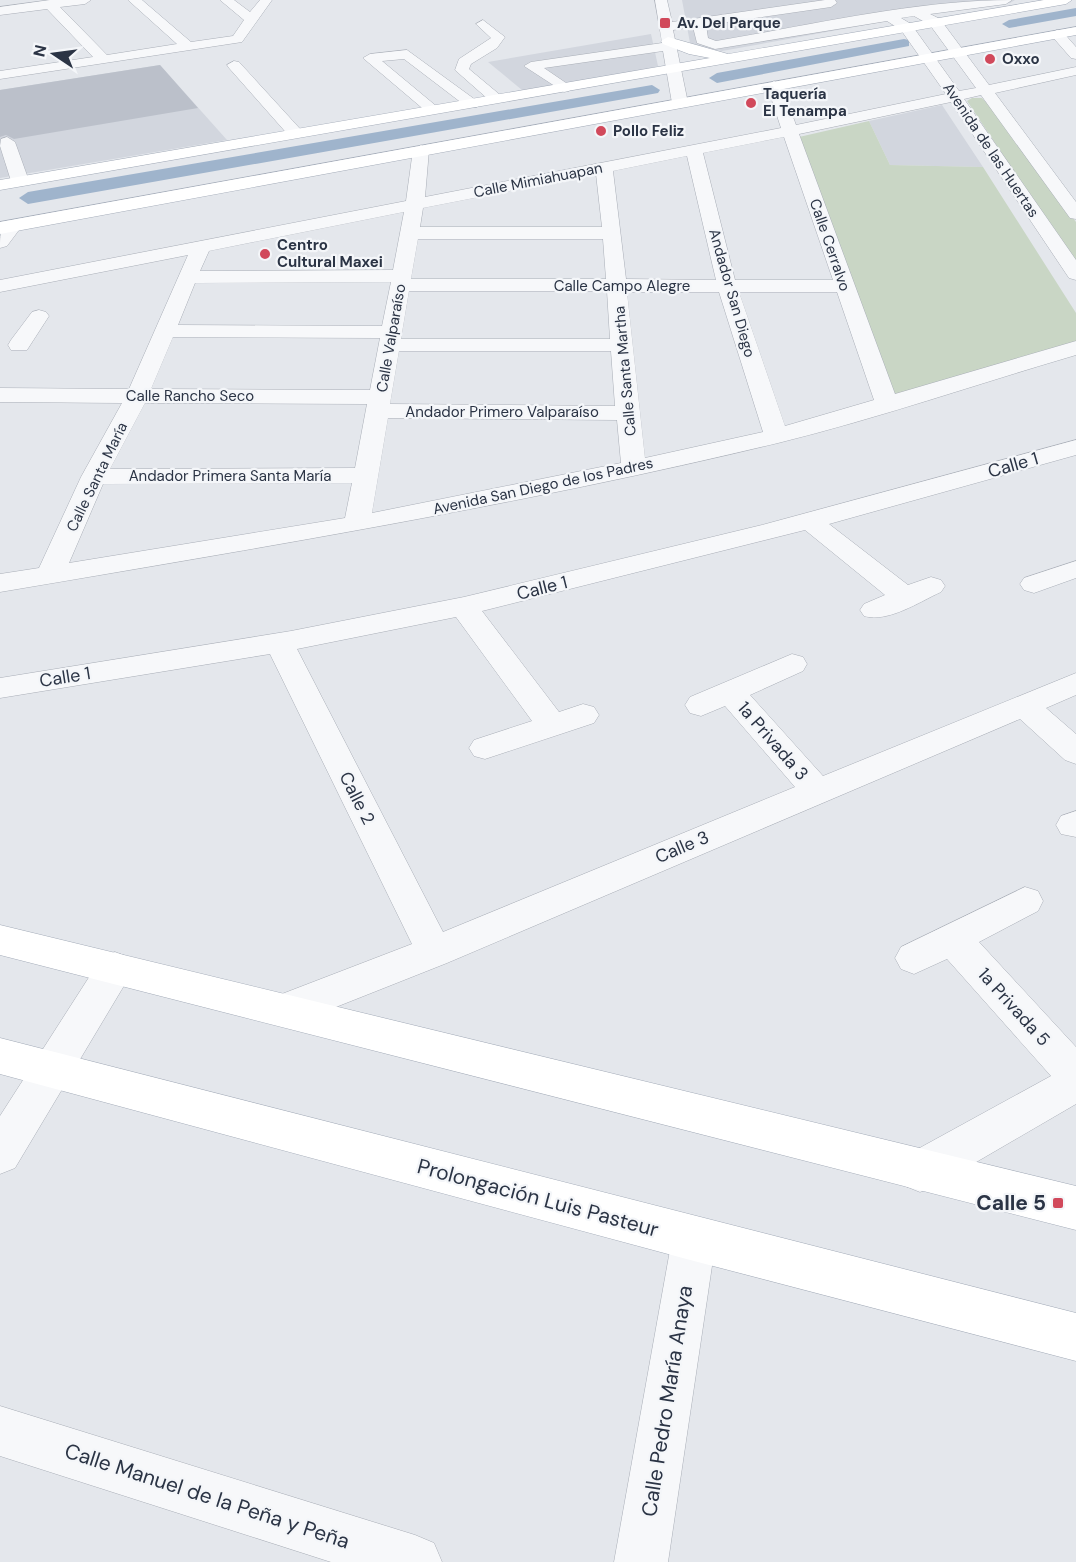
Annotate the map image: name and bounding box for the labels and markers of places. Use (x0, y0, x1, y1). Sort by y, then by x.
place label: Av. Del Parque (677, 13, 781, 33)
marker: Av. Del Parque (658, 16, 672, 30)
place label: Oxxo (1002, 49, 1040, 69)
marker: Oxxo (983, 52, 997, 66)
place label: Taquería El Tenampa (763, 84, 847, 121)
marker: Taquería El Tenampa (744, 96, 758, 110)
place label: Pollo Feliz (613, 121, 684, 141)
marker: Pollo Feliz (594, 124, 608, 138)
place label: Centro Cultural Maxei (277, 235, 383, 272)
marker: Centro Cultural Maxei (258, 247, 272, 261)
place label: Calle 5 (976, 1189, 1046, 1217)
marker: Calle 5 (1051, 1196, 1065, 1210)

